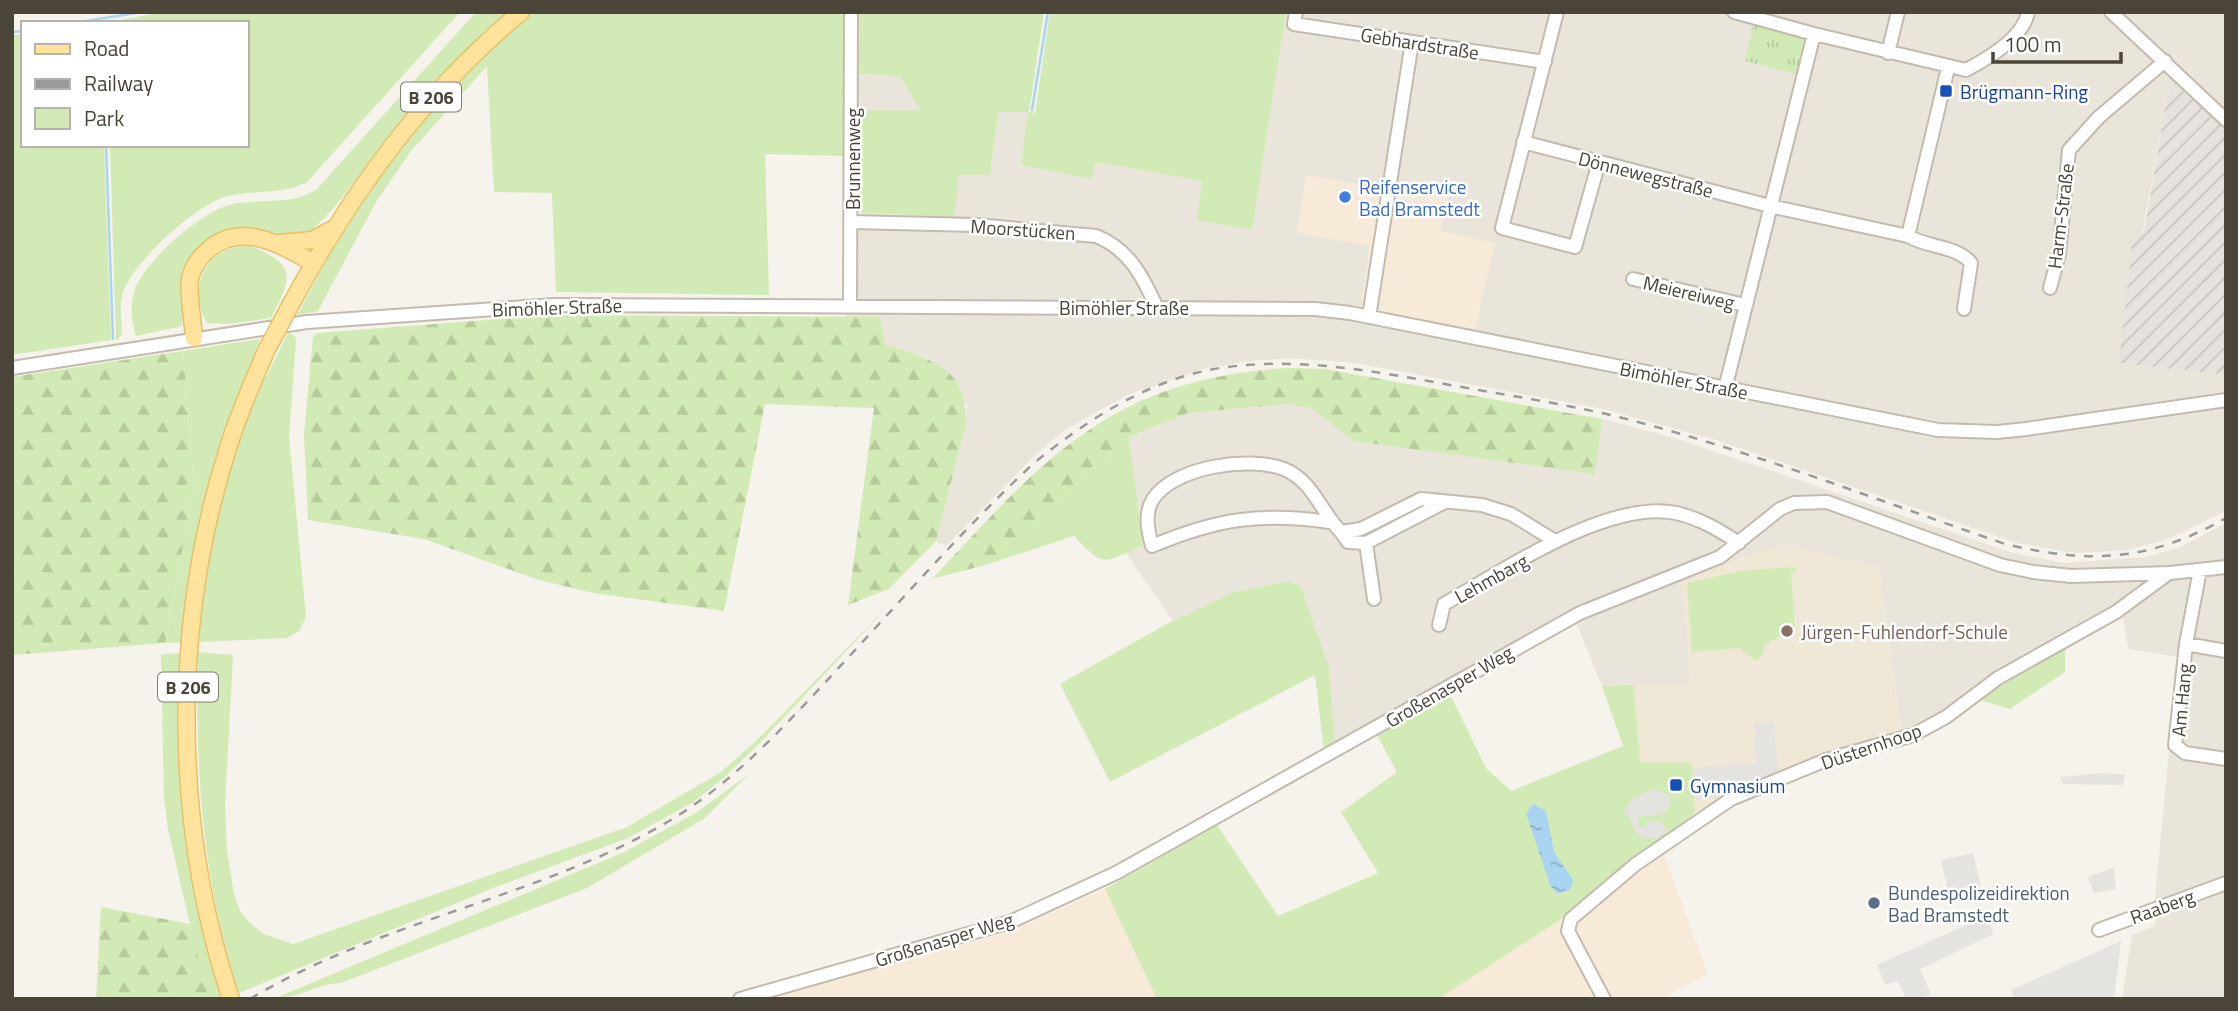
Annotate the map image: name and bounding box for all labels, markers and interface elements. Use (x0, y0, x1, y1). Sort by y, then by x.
street label: Gebhardstraße (1359, 19, 1481, 67)
legend (21, 21, 248, 147)
scale bar (1993, 21, 2121, 65)
text: 100 m (2004, 28, 2061, 60)
text: Road (84, 32, 129, 64)
text: Railway (84, 67, 153, 99)
place label: Brügmann-Ring (1960, 77, 2088, 106)
road number: B 206 (401, 82, 461, 112)
marker: Brügmann-Ring (1938, 83, 1954, 99)
text: Park (84, 102, 124, 134)
street label: Brunnenweg (838, 108, 867, 210)
street label: Dönnewegstraße (1576, 143, 1716, 205)
street label: Harm-Straße (2039, 162, 2081, 270)
place label: Reifenservice Bad Bramstedt (1359, 172, 1480, 223)
marker: Reifenservice Bad Bramstedt (1337, 189, 1353, 205)
street label: Moorstücken (970, 211, 1076, 247)
street label: Meiereiweg (1640, 267, 1738, 317)
street label: Bimöhler Straße (491, 290, 623, 324)
street label: Bimöhler Straße (1059, 293, 1189, 322)
street label: Bimöhler Straße (1617, 353, 1751, 407)
street label: Lehmbarg (1449, 546, 1533, 610)
place label: Jürgen-Fuhlendorf-Schule (1801, 617, 2008, 646)
marker: Jürgen-Fuhlendorf-Schule (1779, 623, 1795, 639)
street label: Großenasper Weg (1380, 637, 1519, 734)
street label: Am Hang (2163, 662, 2199, 738)
road number: B 206 (158, 672, 218, 702)
street label: Düsternhoop (1817, 715, 1925, 777)
place label: Gymnasium (1690, 771, 1785, 800)
marker: Gymnasium (1668, 777, 1684, 793)
place label: Bundespolizeidirektion Bad Bramstedt (1888, 878, 2070, 929)
street label: Raaberg (2126, 881, 2198, 931)
marker: Bundespolizeidirektion Bad Bramstedt (1866, 895, 1882, 911)
street label: Großenasper Weg (871, 904, 1017, 974)

